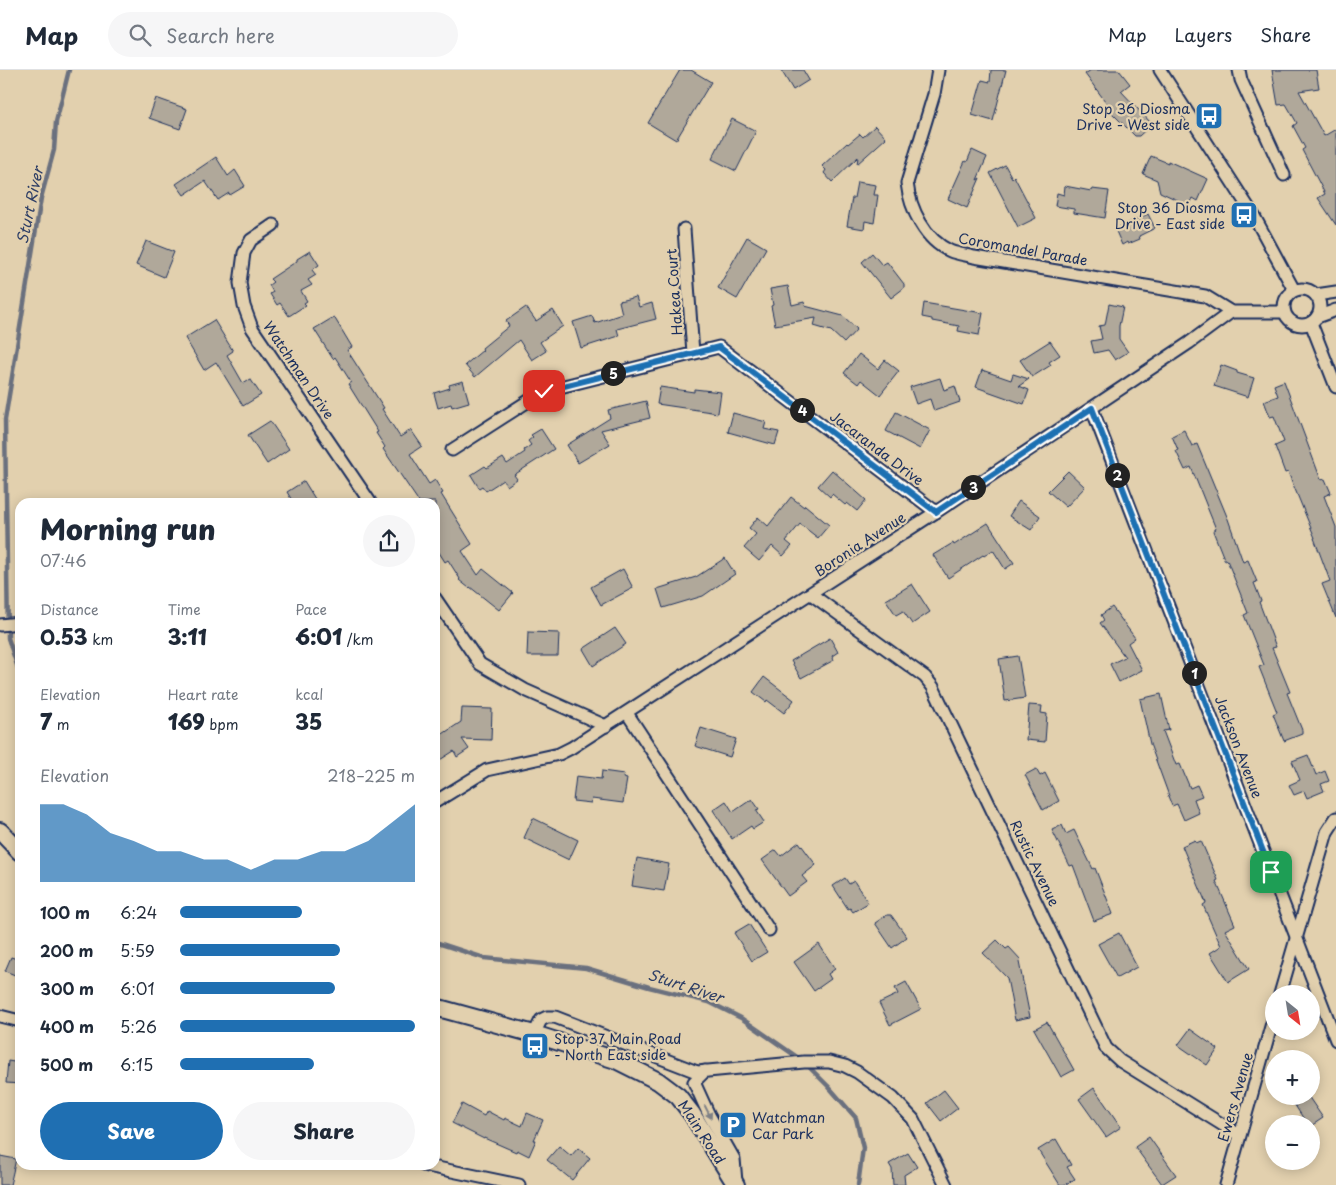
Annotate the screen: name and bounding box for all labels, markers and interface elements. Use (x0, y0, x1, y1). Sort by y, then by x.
search box (108, 12, 458, 57)
text: Map (25, 17, 78, 53)
icon: search (126, 21, 154, 49)
text: Search here (166, 21, 275, 49)
text: Map (1108, 21, 1147, 48)
text: Layers (1175, 21, 1232, 48)
text: Share (1260, 21, 1311, 48)
place label: Stop 36 Diosma Drive - West side (1076, 98, 1190, 135)
bus stop icon: Stop 36 Diosma Drive - West side (1194, 101, 1224, 131)
water label: Sturt River (10, 162, 49, 246)
place label: Stop 36 Diosma Drive - East side (1115, 197, 1225, 234)
bus stop icon: Stop 36 Diosma Drive - East side (1229, 200, 1259, 230)
street label: Coromandel Parade (957, 227, 1089, 271)
street label: Hakea Court (660, 248, 688, 336)
street label: Watchman Drive (258, 317, 340, 423)
pin: 5 (600, 360, 626, 386)
text: 5 (609, 363, 618, 384)
pin (523, 370, 565, 412)
icon: check (530, 377, 558, 405)
pin: 4 (790, 398, 814, 422)
text: 4 (798, 400, 807, 421)
street label: Jacaranda Drive (826, 406, 928, 490)
pin: 2 (1104, 462, 1130, 488)
text: 2 (1113, 465, 1122, 486)
pin: 3 (960, 474, 986, 500)
text: 3 (969, 477, 978, 498)
street label: Boronia Avenue (810, 506, 910, 581)
text: Morning run (40, 507, 216, 550)
button: share (363, 515, 415, 567)
text: 07:46 (40, 548, 86, 572)
text: Distance (40, 599, 99, 620)
text: Time (168, 599, 201, 620)
text: Pace (295, 599, 327, 620)
text: 0.53 (40, 620, 88, 652)
text: 3:11 (168, 620, 207, 652)
text: 6:01 (295, 620, 342, 652)
text: km (88, 629, 113, 650)
text: /km (342, 629, 374, 650)
pin: 1 (1182, 660, 1206, 686)
text: 1 (1191, 663, 1198, 684)
text: Elevation (40, 684, 100, 705)
text: Heart rate (168, 684, 238, 705)
text: kcal (295, 684, 323, 705)
street label: Jackson Avenue (1210, 693, 1268, 802)
text: 7 (40, 705, 52, 737)
text: 169 (168, 705, 205, 737)
text: 35 (295, 705, 322, 737)
text: m (52, 714, 69, 735)
text: bpm (205, 714, 239, 735)
text: Elevation (40, 763, 109, 787)
text: 218–225 m (327, 763, 415, 787)
street label: Rustic Avenue (1005, 816, 1065, 910)
pin (1250, 851, 1292, 893)
icon: arrive (1257, 858, 1285, 886)
text: 100 m (40, 900, 90, 924)
text: 6:24 (120, 900, 157, 924)
text: 200 m (40, 938, 94, 962)
text: 5:59 (120, 938, 155, 962)
water label: Sturt River (645, 962, 729, 1009)
text: 300 m (40, 976, 94, 1000)
text: 6:01 (120, 976, 155, 1000)
north arrow (1265, 985, 1320, 1040)
map controls (1265, 985, 1320, 1170)
text: 400 m (40, 1014, 94, 1038)
text: 5:26 (120, 1014, 157, 1038)
place label: Stop 37 Main Road - North East side (554, 1028, 682, 1065)
bus stop icon: Stop 37 Main Road - North East side (520, 1031, 550, 1061)
street label: Ewers Avenue (1212, 1049, 1258, 1144)
button: + (1265, 1050, 1320, 1105)
text: 500 m (40, 1052, 93, 1076)
text: 6:15 (120, 1052, 153, 1076)
street label: Main Road (673, 1096, 731, 1168)
button: Save (40, 1102, 223, 1160)
button: Share (233, 1102, 415, 1160)
one-way arrow (704, 1105, 712, 1119)
place label: Watchman Car Park (752, 1107, 825, 1144)
parking icon: Watchman Car Park (718, 1110, 748, 1140)
button: − (1265, 1115, 1320, 1170)

